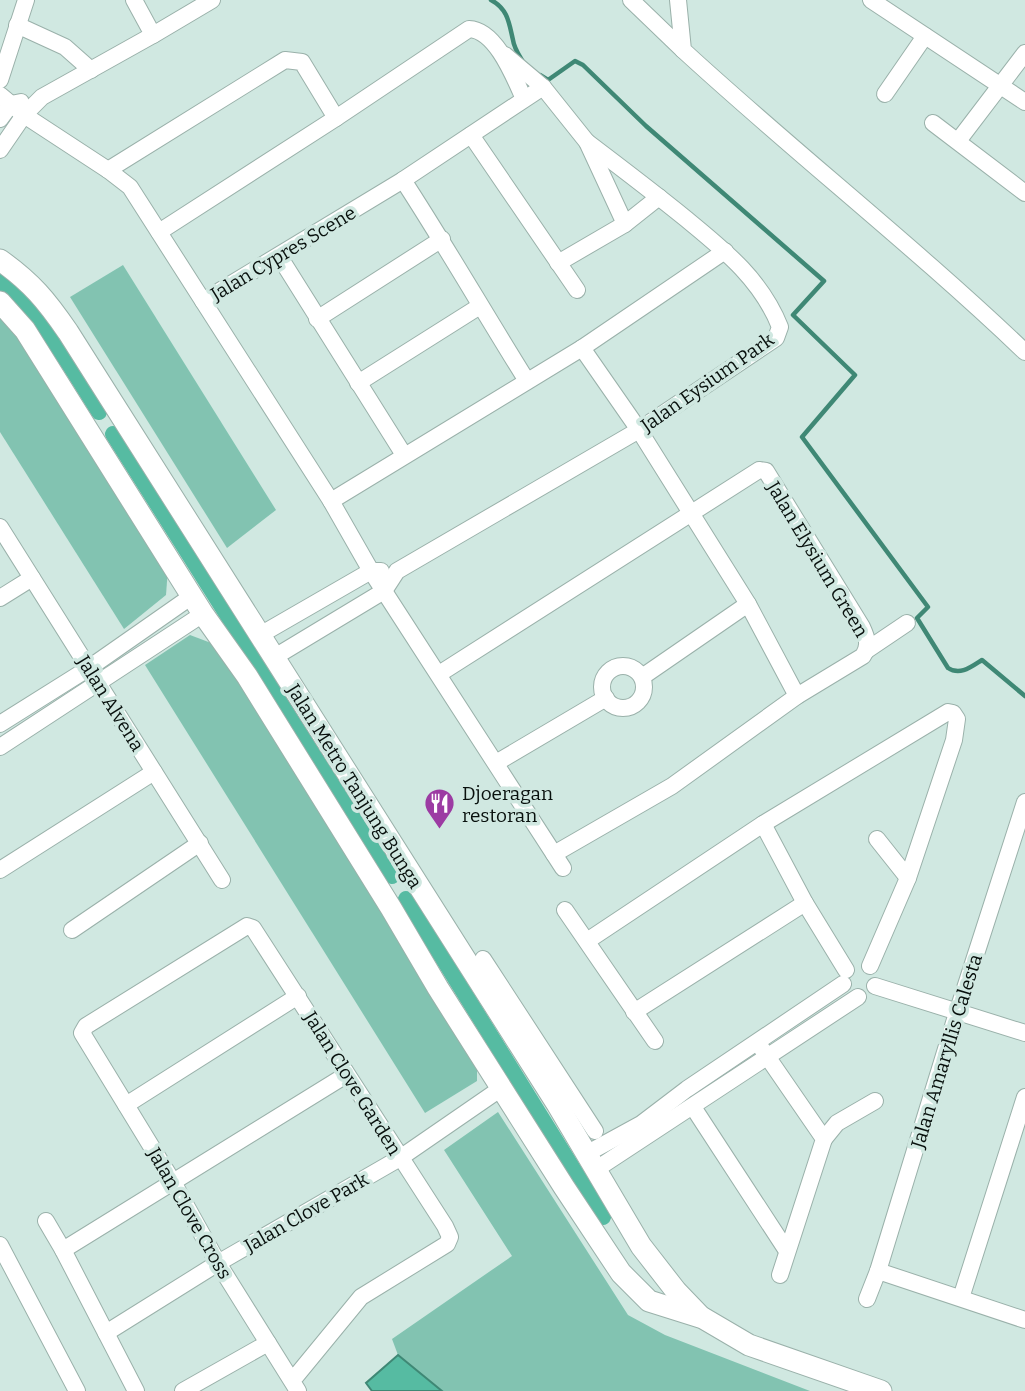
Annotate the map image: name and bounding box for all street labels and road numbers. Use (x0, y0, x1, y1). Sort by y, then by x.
street label: Jalan Cypres Scene (206, 201, 360, 306)
street label: Jalan Eysium Park (635, 328, 778, 437)
street label: Jalan Elysium Green (761, 476, 873, 641)
street label: Jalan Alvena (72, 650, 149, 756)
street label: Jalan Metro Tanjung Bunga (282, 679, 427, 893)
street label: Jalan Amaryllis Calesta (906, 951, 987, 1152)
street label: Jalan Clove Garden (299, 1006, 406, 1159)
street label: Jalan Clove Cross (142, 1143, 237, 1283)
street label: Jalan Clove Park (239, 1168, 373, 1258)

